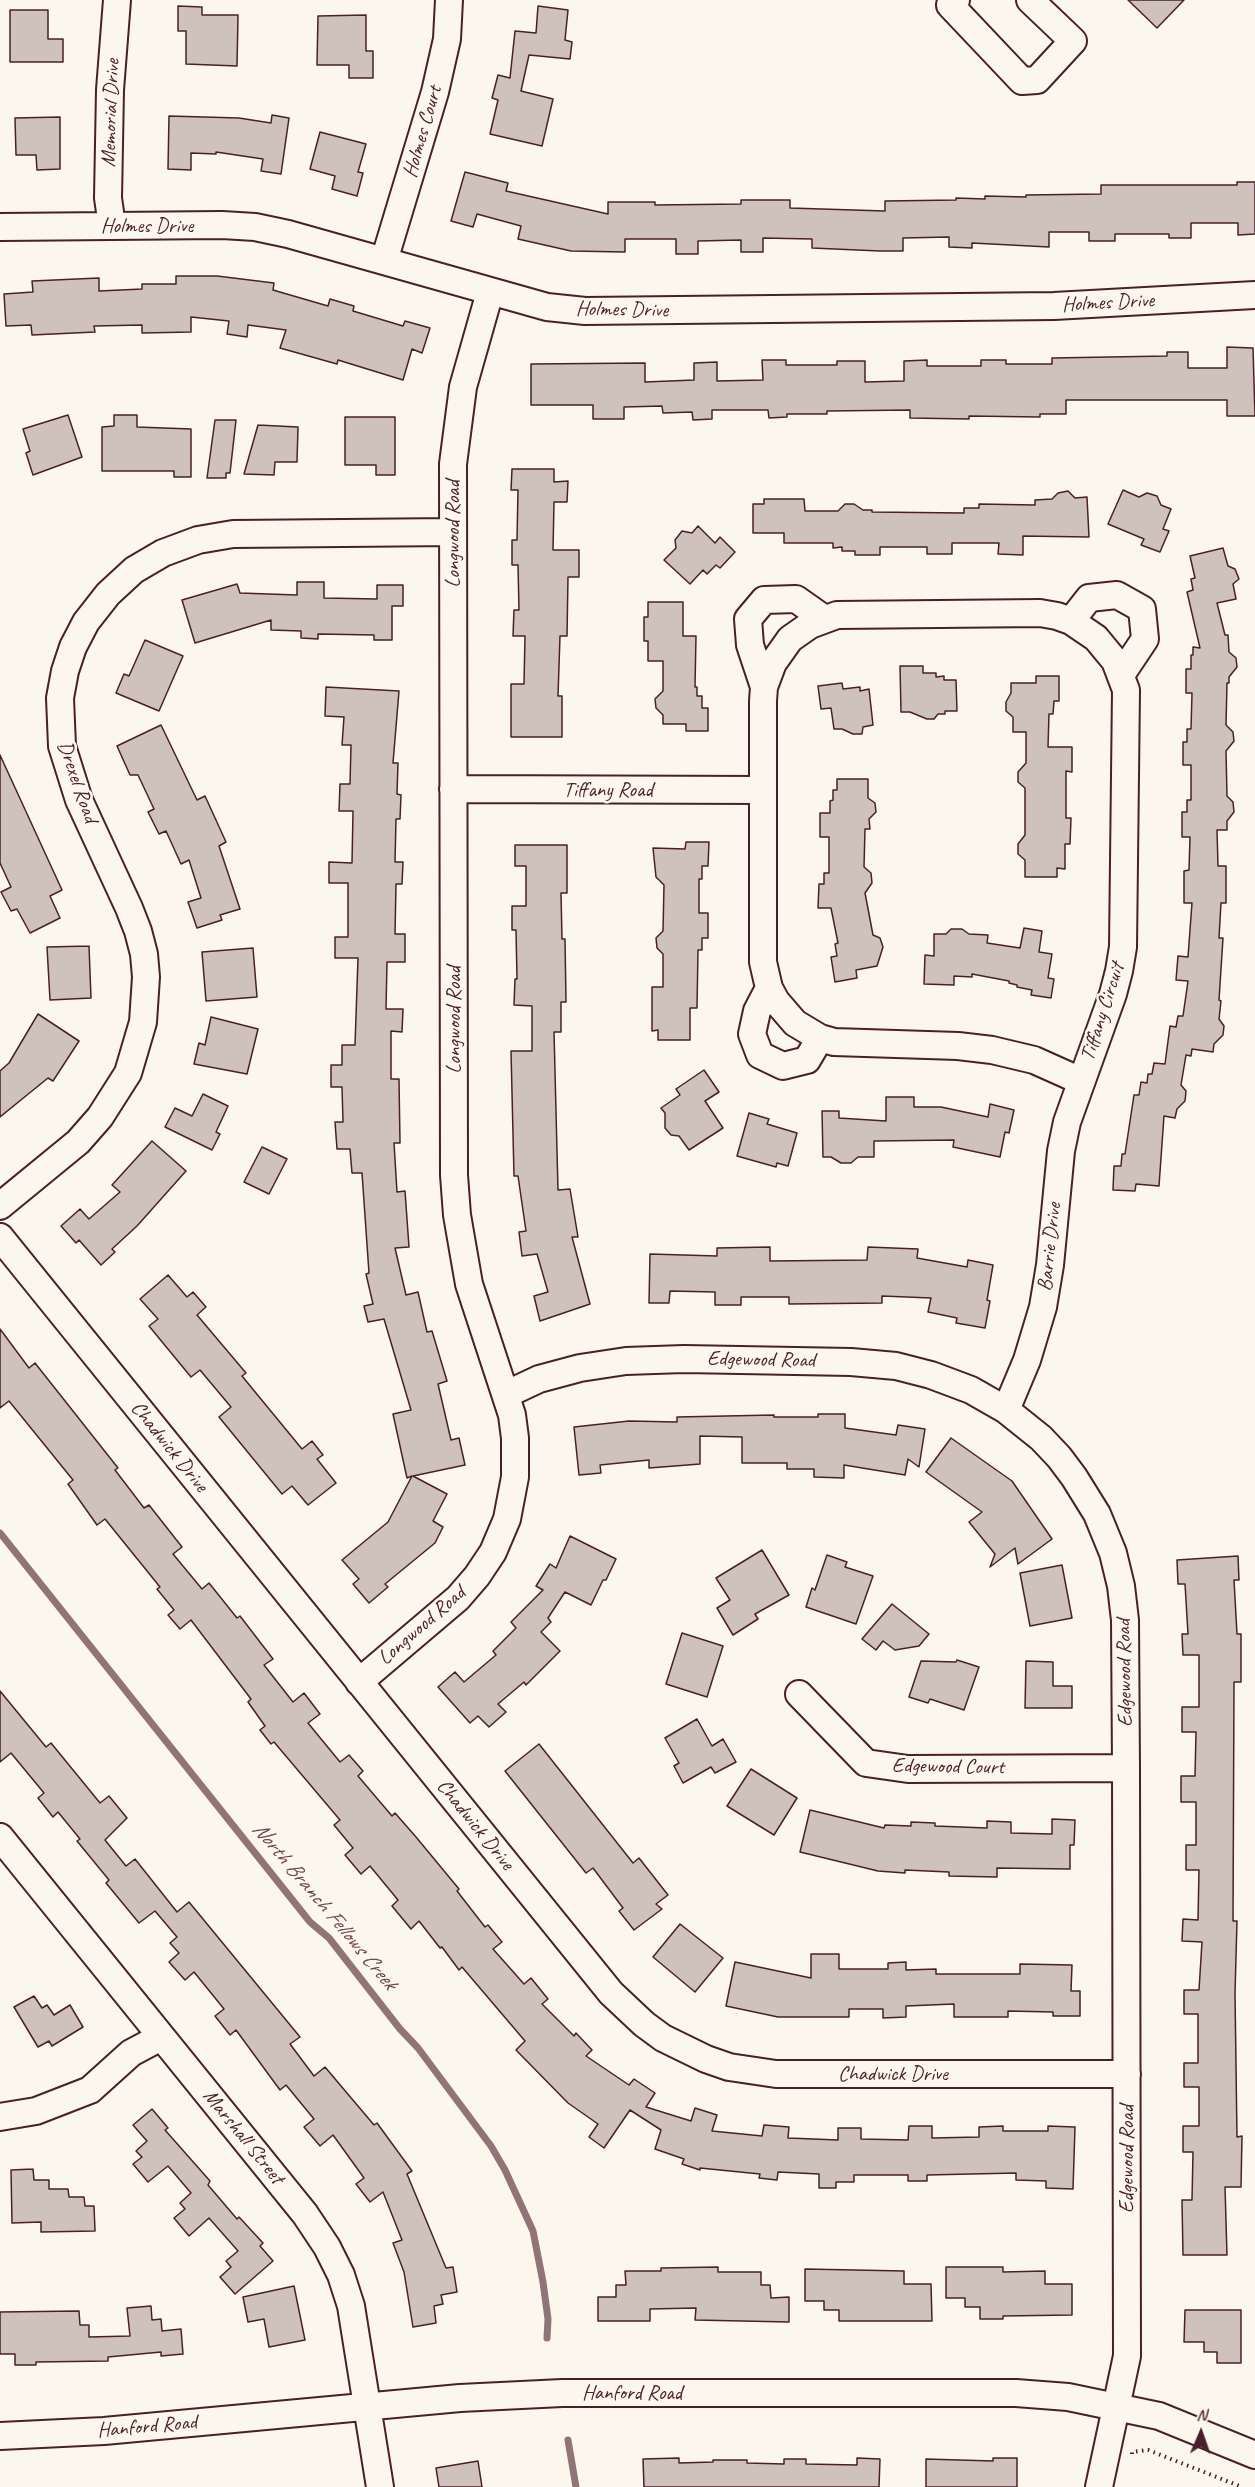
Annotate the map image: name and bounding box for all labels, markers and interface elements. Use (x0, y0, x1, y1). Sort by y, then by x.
street label: Memorial Drive (97, 59, 125, 167)
street label: Holmes Court (398, 83, 448, 181)
street label: Holmes Drive (101, 213, 193, 239)
street label: Holmes Drive (1061, 288, 1155, 318)
street label: Holmes Drive (576, 297, 668, 323)
street label: Longwood Road (440, 480, 466, 588)
street label: Drexel Road (51, 738, 103, 826)
street label: Tiffany Road (563, 777, 653, 803)
street label: Tiffany Circuit (1075, 960, 1131, 1064)
street label: Longwood Road (441, 966, 467, 1074)
street label: Barrie Drive (1033, 1202, 1067, 1292)
street label: Edgewood Road (707, 1346, 815, 1374)
street label: Chadwick Drive (125, 1396, 213, 1498)
street label: Longwood Road (373, 1581, 471, 1671)
street label: Edgewood Road (1111, 1619, 1139, 1727)
street label: Edgewood Court (892, 1753, 1004, 1781)
street label: Chadwick Drive (431, 1774, 519, 1876)
water label: North Branch Fellows Creek (246, 1817, 402, 1995)
street label: Chadwick Drive (838, 2061, 948, 2087)
street label: Marshall Street (197, 2084, 289, 2190)
street label: Edgewood Road (1114, 2105, 1140, 2213)
street label: Hanford Road (582, 2380, 682, 2406)
north arrow (1171, 2403, 1231, 2463)
text: N (1196, 2405, 1207, 2425)
street label: Hanford Road (96, 2410, 198, 2444)

